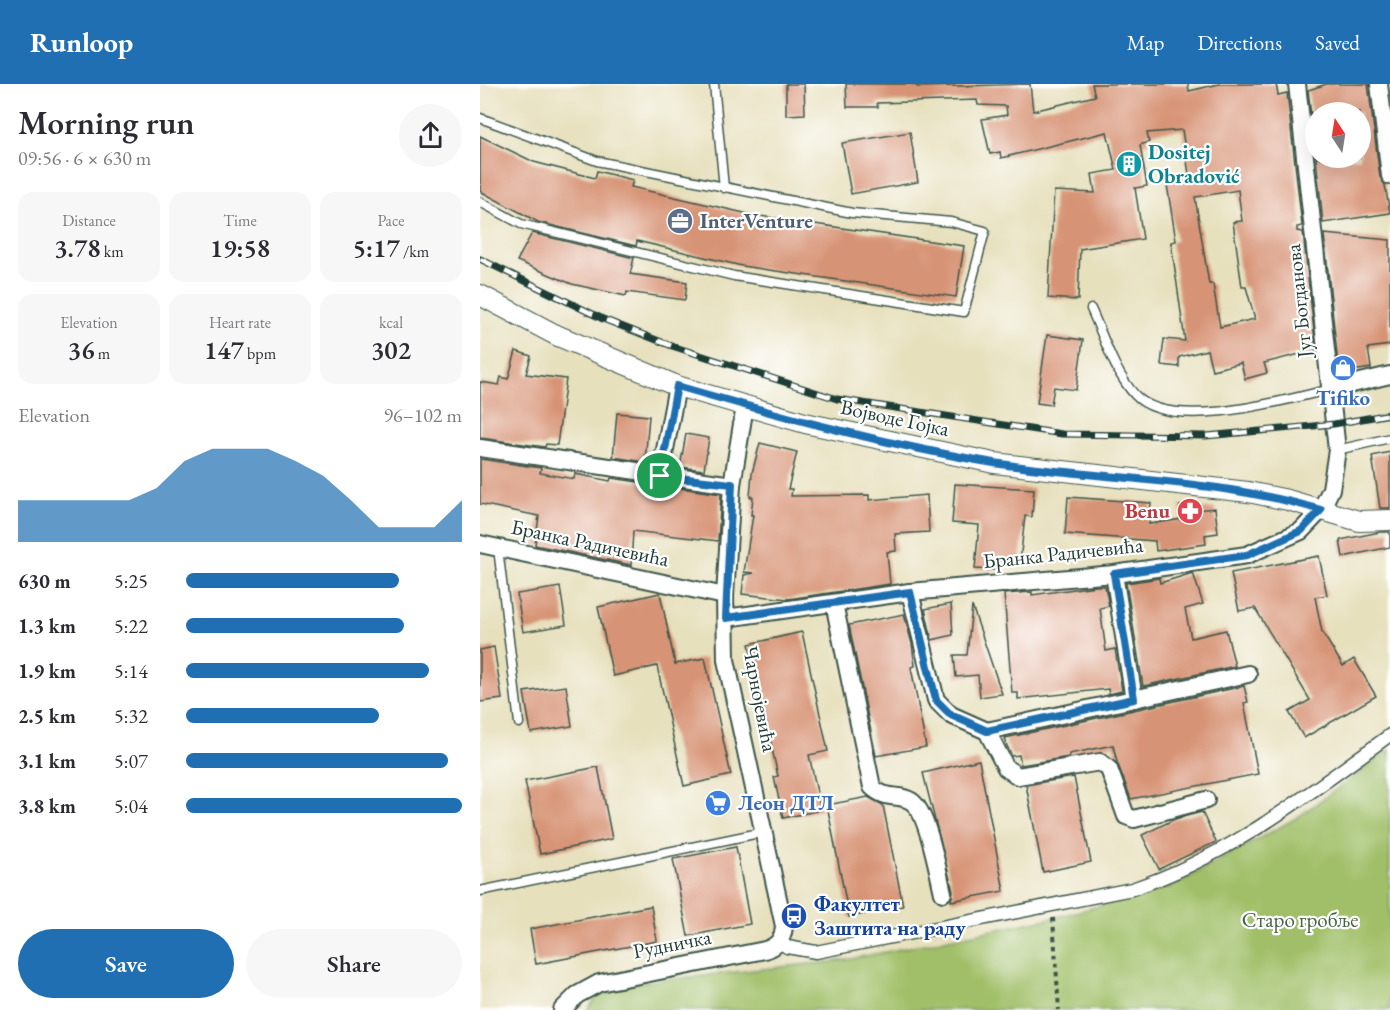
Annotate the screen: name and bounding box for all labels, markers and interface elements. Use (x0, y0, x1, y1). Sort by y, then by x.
text: Runloop (30, 24, 133, 60)
text: Map (1127, 29, 1164, 56)
text: Directions (1197, 29, 1282, 56)
text: Saved (1315, 29, 1360, 56)
text: Morning run (18, 101, 195, 144)
north arrow (1305, 102, 1371, 168)
map controls (1305, 102, 1371, 168)
button: share (399, 104, 462, 167)
place label: Dositej Obradović (1148, 138, 1240, 189)
text: 09:56 · 6 × 630 m (18, 145, 151, 171)
building icon: Dositej Obradović (1114, 149, 1144, 179)
office icon: InterVenture (665, 206, 695, 236)
place label: InterVenture (700, 207, 813, 234)
text: Distance (62, 210, 116, 231)
text: Time (223, 210, 257, 231)
text: Pace (378, 210, 404, 231)
text: 3.78 (54, 231, 101, 265)
text: 19:58 (210, 231, 270, 265)
text: 5:17 (353, 231, 400, 265)
text: km (101, 241, 124, 262)
text: /km (400, 241, 429, 262)
street label: Југ Богданова (1279, 242, 1318, 361)
text: Elevation (60, 312, 118, 333)
text: Heart rate (209, 312, 271, 333)
text: kcal (379, 312, 403, 333)
text: 36 (68, 333, 95, 367)
text: 147 (204, 333, 244, 367)
text: 302 (371, 333, 411, 367)
text: m (95, 343, 110, 364)
text: bpm (244, 343, 276, 364)
shop icon: Tifiko (1328, 353, 1358, 383)
place label: Tifiko (1316, 384, 1371, 411)
street label: Војводе Гојка (838, 393, 953, 442)
text: Elevation (18, 402, 90, 428)
text: 96–102 m (383, 402, 462, 428)
pin (634, 450, 685, 501)
icon: arrive (643, 459, 676, 492)
pharmacy icon: Benu (1175, 496, 1205, 526)
place label: Benu (1125, 497, 1170, 524)
street label: Бранка Радичевића (509, 513, 672, 573)
street label: Бранка Радичевића (982, 531, 1145, 574)
text: 630 m (18, 568, 71, 594)
text: 5:25 (114, 568, 148, 594)
text: 1.3 km (18, 613, 76, 639)
text: 5:22 (114, 613, 148, 639)
street label: Чарнојевића (737, 644, 784, 755)
text: 1.9 km (18, 658, 76, 684)
text: 5:14 (114, 658, 148, 684)
text: 2.5 km (18, 703, 76, 729)
text: 5:32 (114, 703, 148, 729)
text: 3.1 km (18, 748, 76, 774)
text: 5:07 (114, 748, 148, 774)
supermarket icon: Леон ДТЛ (703, 788, 733, 818)
place label: Леон ДТЛ (738, 789, 834, 816)
text: 3.8 km (18, 793, 76, 819)
text: 5:04 (114, 793, 148, 819)
place label: Факултет Заштита на раду (814, 890, 966, 941)
bus stop icon: Факултет Заштита на раду (779, 901, 809, 931)
park label: Старо гробље (1242, 906, 1358, 933)
street label: Рудничка (630, 923, 714, 964)
button: Save (18, 929, 234, 998)
button: Share (246, 929, 462, 998)

